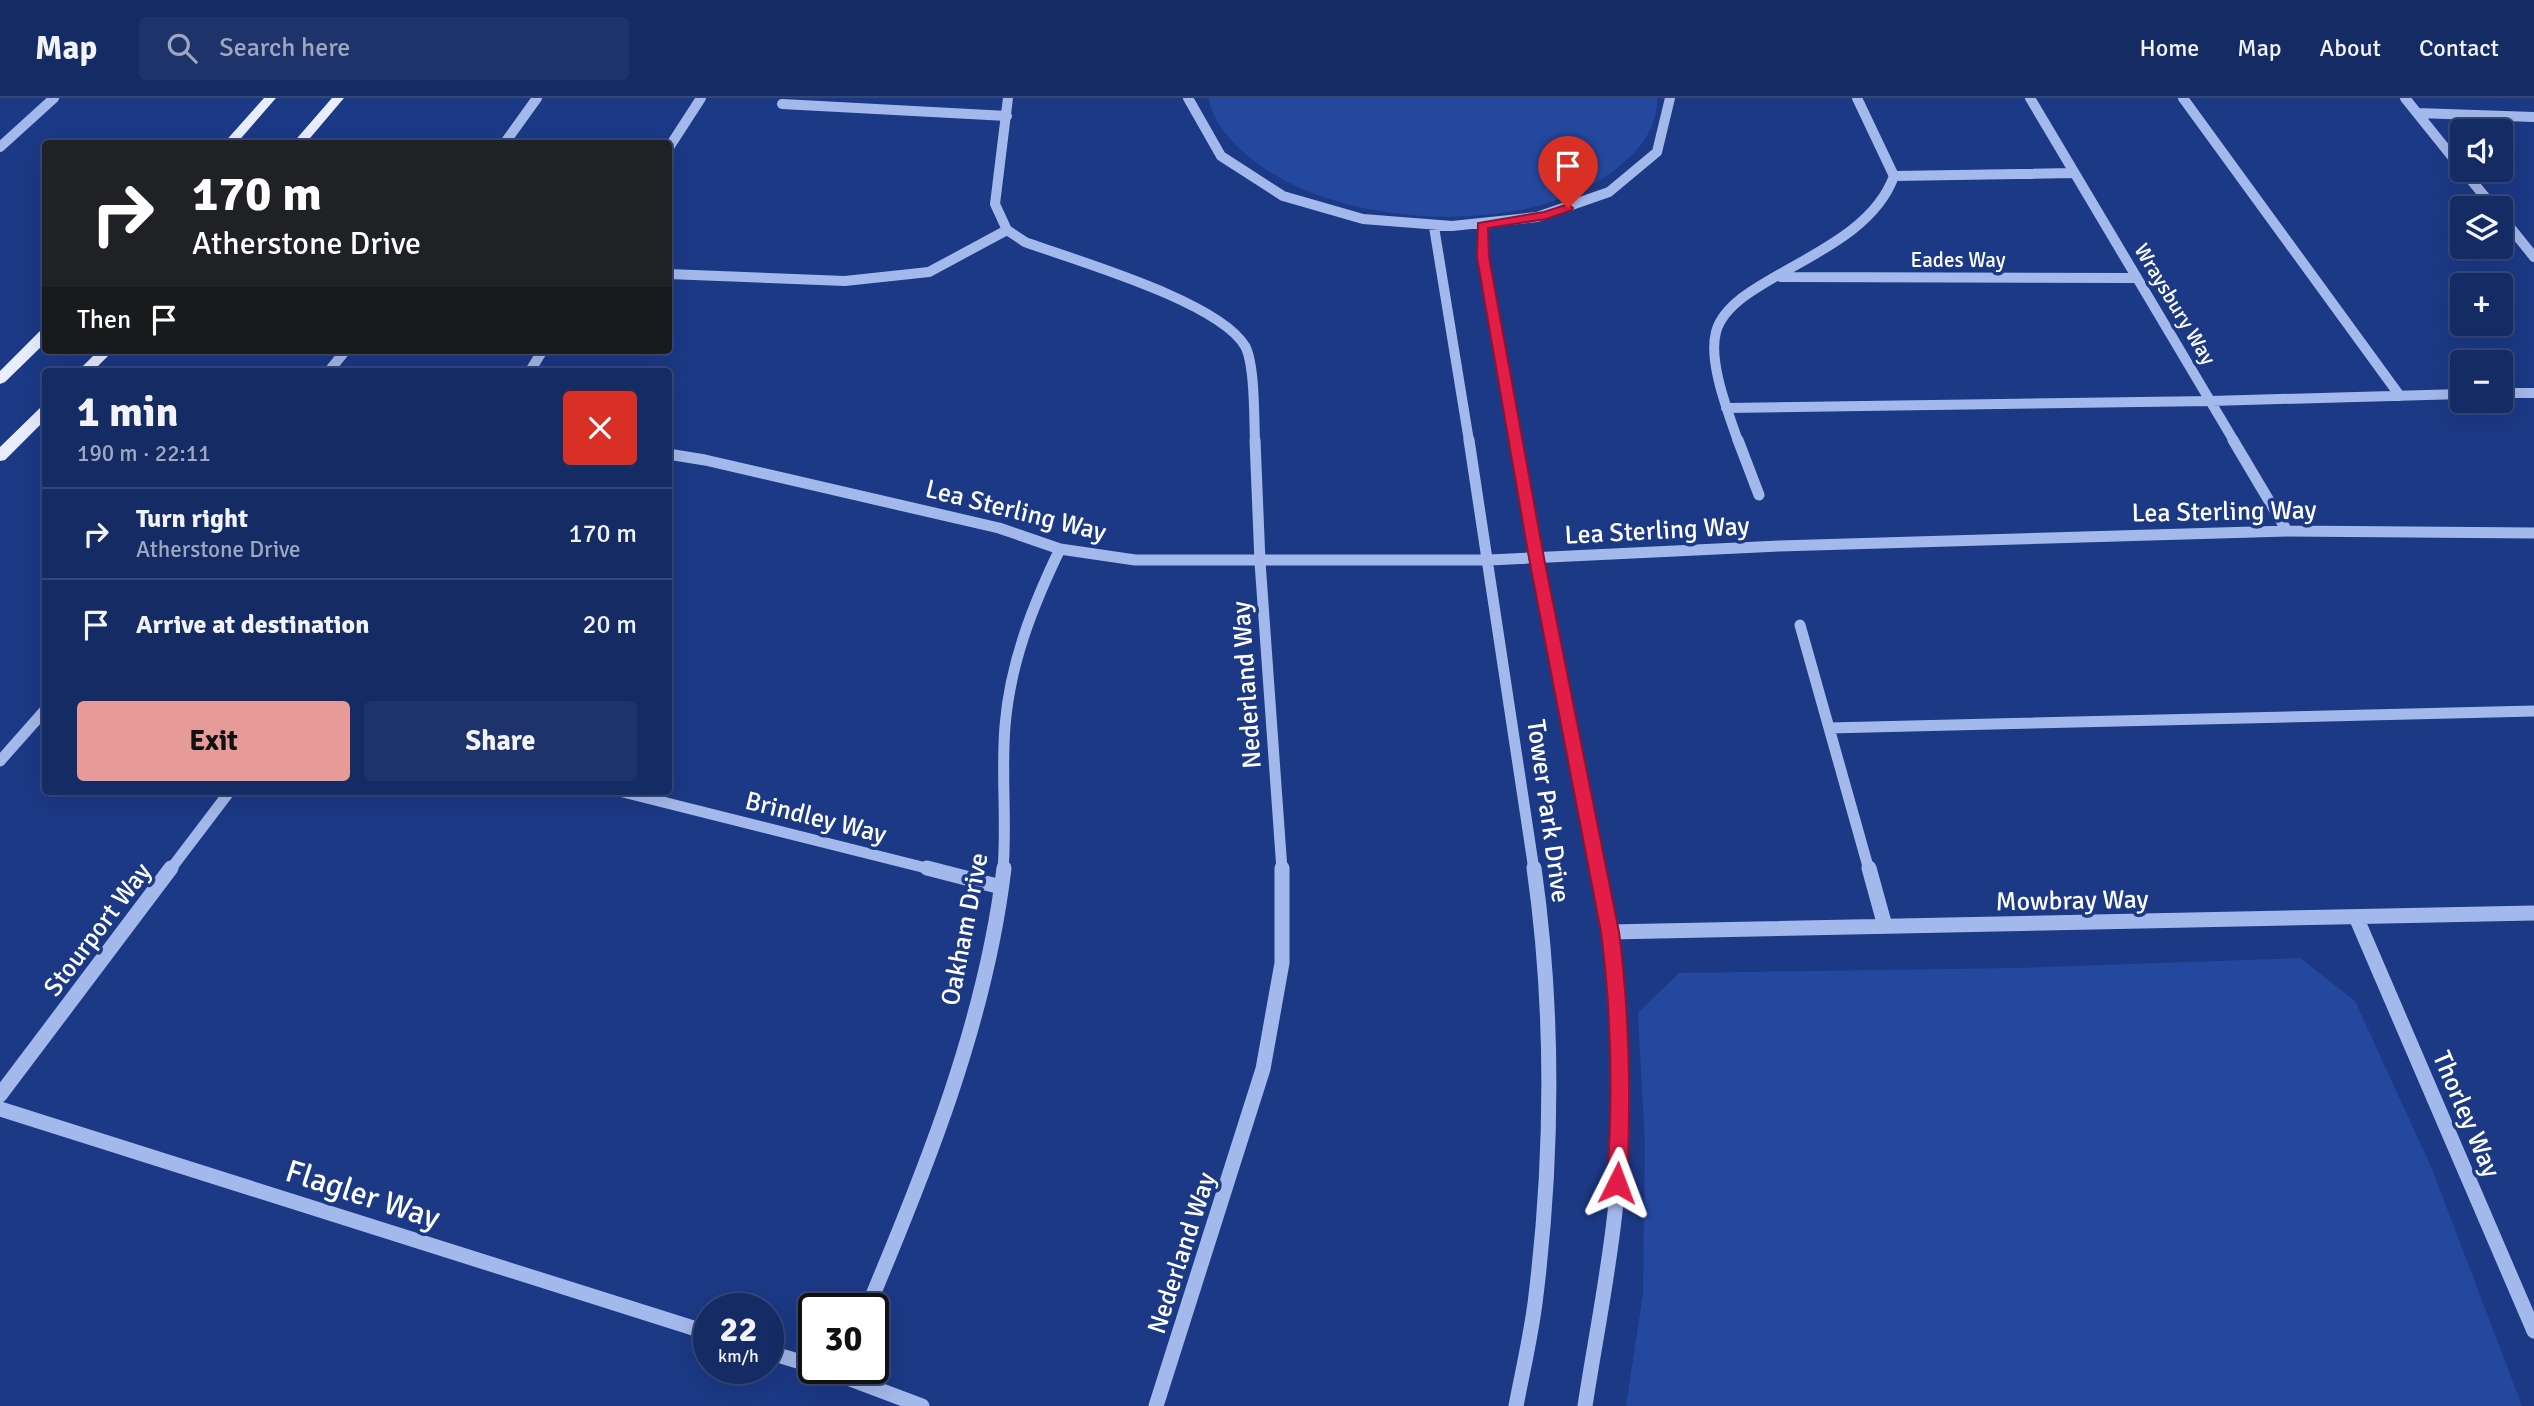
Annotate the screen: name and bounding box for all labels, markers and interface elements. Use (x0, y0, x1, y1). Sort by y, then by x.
search box (139, 17, 629, 80)
text: Map (35, 28, 97, 69)
icon: search (163, 29, 201, 67)
text: Search here (219, 32, 350, 64)
text: Home (2139, 33, 2199, 63)
text: Map (2237, 33, 2282, 63)
text: About (2320, 33, 2381, 63)
text: Contact (2419, 33, 2499, 63)
map controls (2450, 119, 2513, 413)
button: sound (2450, 119, 2513, 182)
pin (1538, 136, 1598, 208)
icon: arrive (1549, 147, 1587, 185)
text: 170 m (192, 164, 322, 224)
icon: right (77, 168, 168, 259)
button: layers (2450, 196, 2513, 259)
text: Atherstone Drive (192, 224, 421, 263)
street label: Wraysbury Way (2129, 239, 2222, 370)
street label: Eades Way (1910, 247, 2006, 273)
button: + (2450, 273, 2513, 336)
icon: arrive (145, 301, 183, 339)
text: Then (77, 304, 131, 336)
button: − (2450, 350, 2513, 413)
text: 1 min (77, 387, 178, 438)
button: close (563, 391, 637, 465)
text: 190 m · 22:11 (77, 439, 211, 468)
street label: Lea Sterling Way (922, 473, 1109, 549)
street label: Lea Sterling Way (2131, 494, 2317, 530)
text: Turn right (136, 503, 248, 535)
street label: Lea Sterling Way (1564, 510, 1750, 552)
icon: right (77, 515, 115, 553)
text: 170 m (568, 518, 637, 550)
text: Atherstone Drive (136, 535, 301, 564)
street label: Nederland Way (1225, 600, 1269, 770)
icon: arrive (77, 606, 115, 644)
text: Arrive at destination (136, 609, 369, 641)
text: 20 m (582, 609, 637, 641)
button: Exit (77, 701, 350, 781)
button: Share (364, 701, 637, 781)
street label: Tower Park Drive (1519, 718, 1577, 905)
street label: Brindley Way (742, 785, 890, 851)
street label: Oakham Drive (934, 850, 995, 1008)
street label: Stourport Way (37, 856, 158, 1003)
street label: Mowbray Way (1995, 884, 2149, 918)
street label: Thorley Way (2425, 1046, 2507, 1182)
position arrow (1580, 1146, 1654, 1220)
street label: Flagler Way (281, 1151, 445, 1238)
street label: Nederland Way (1141, 1169, 1223, 1338)
speed limit sign: 30 (798, 1293, 889, 1384)
text: 22 (720, 1308, 757, 1351)
text: km/h (718, 1345, 759, 1367)

